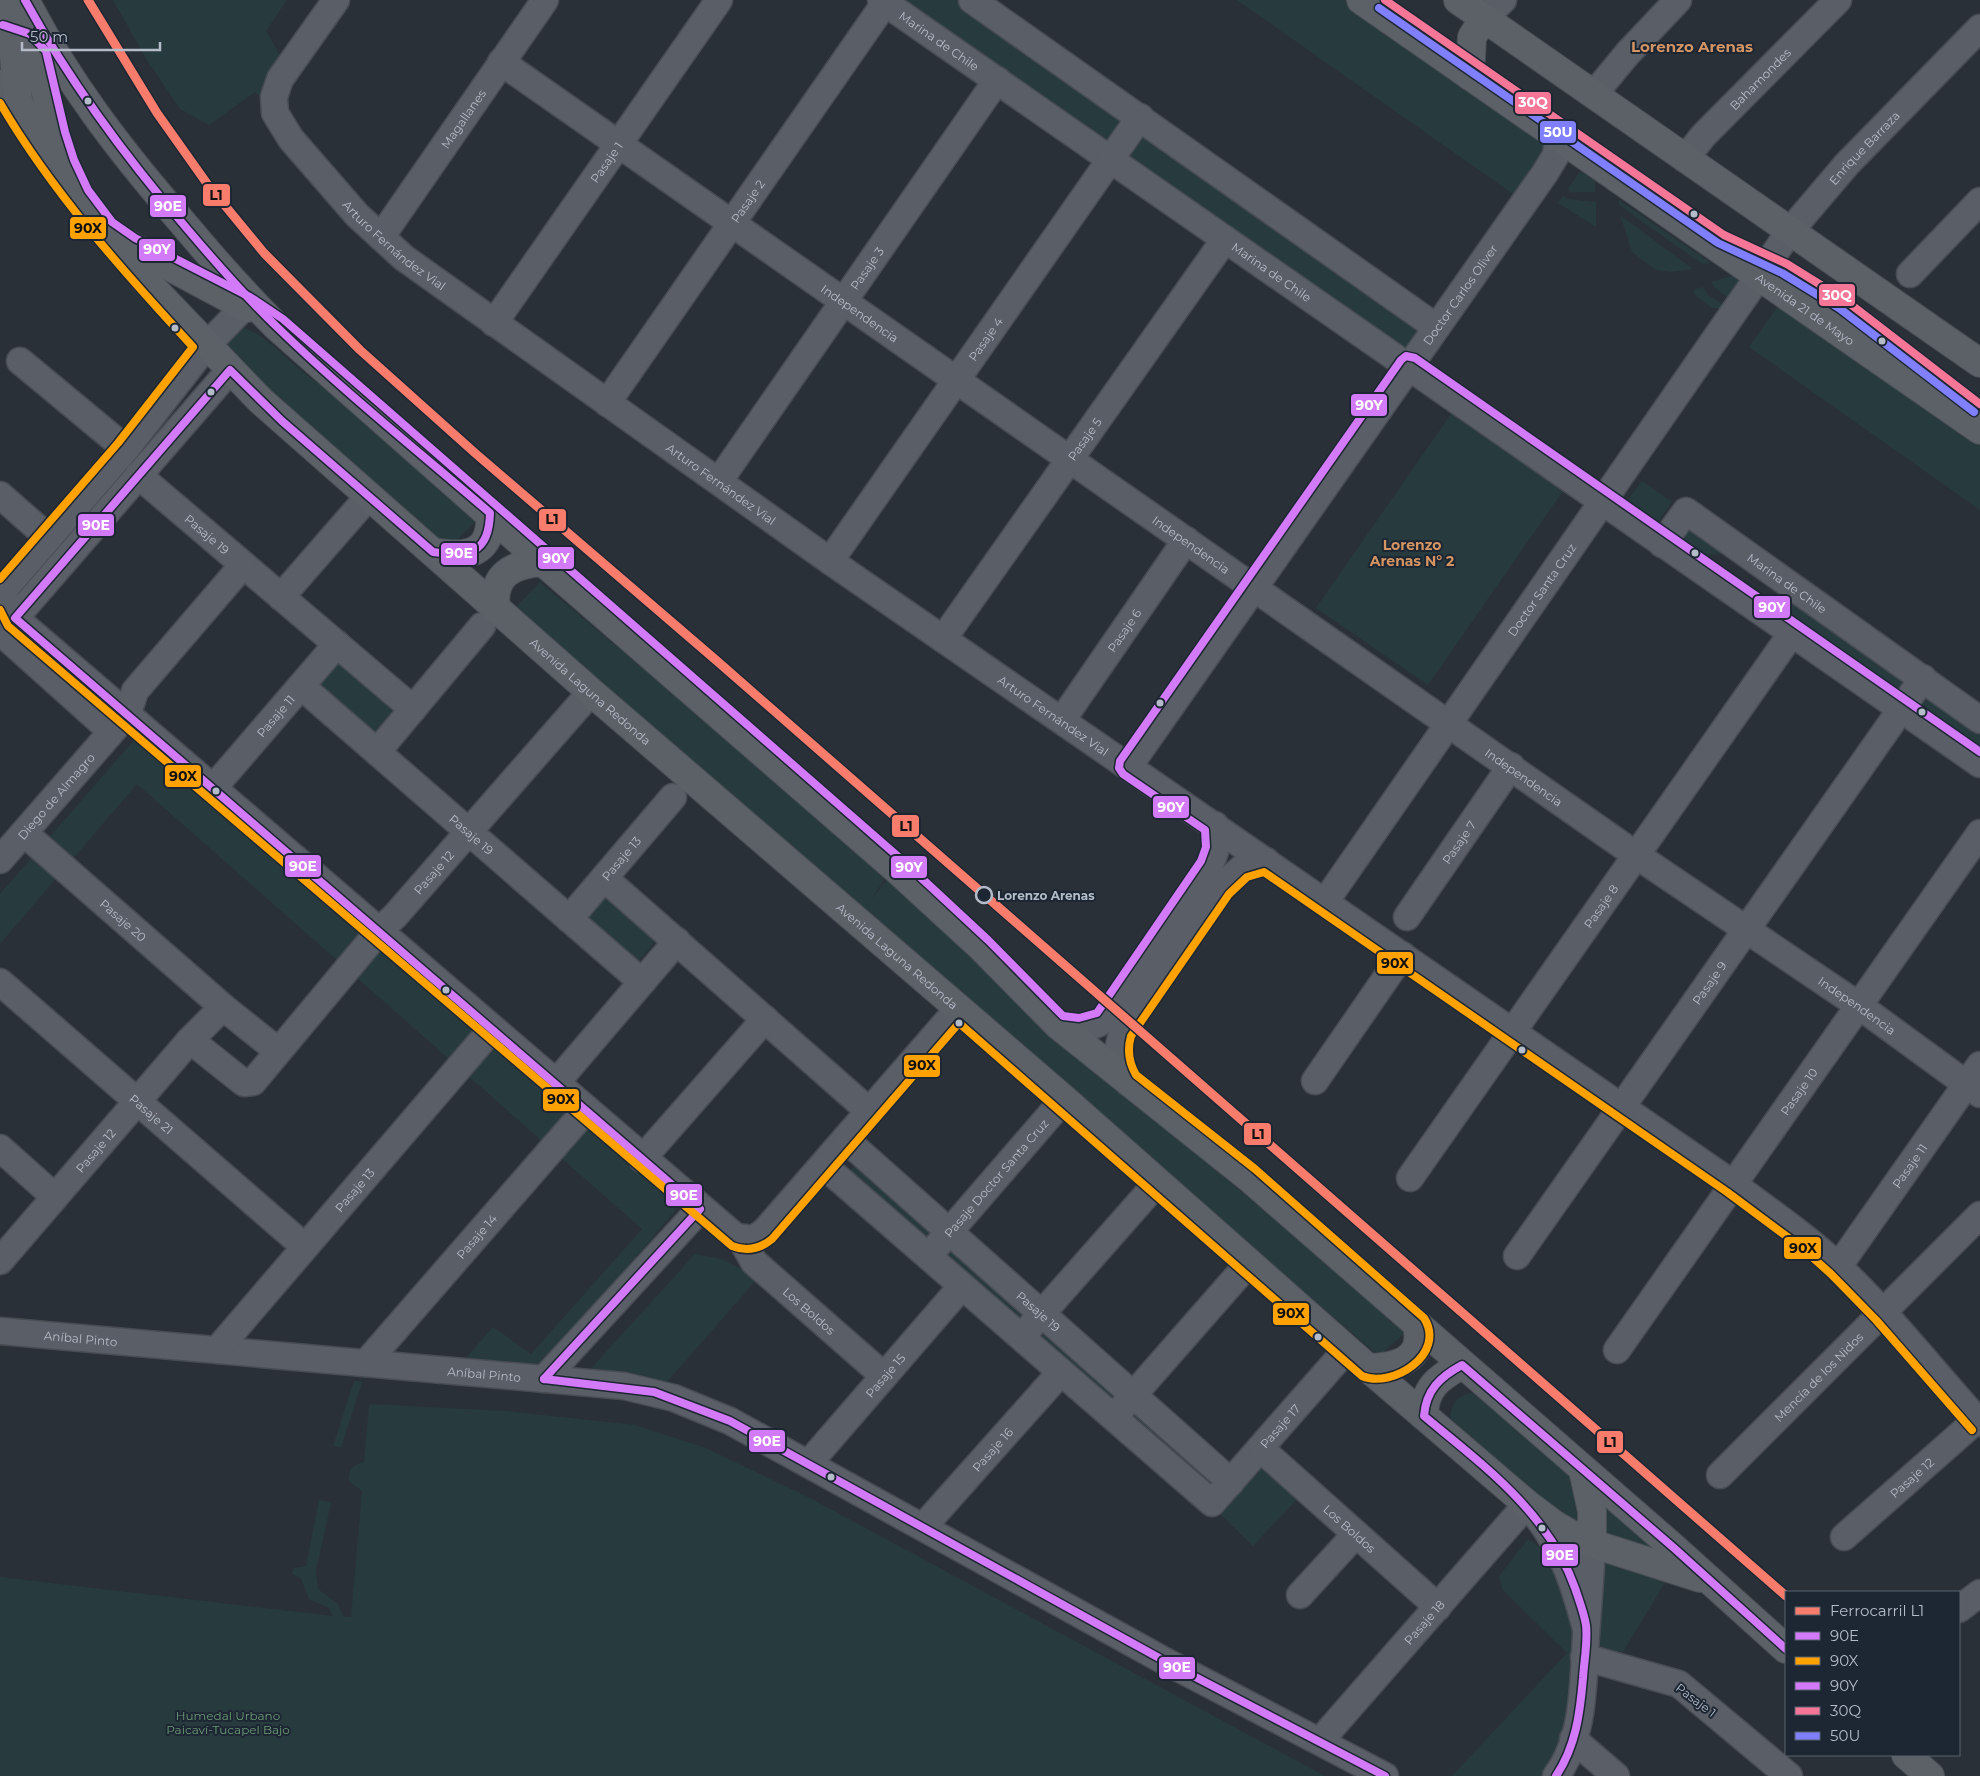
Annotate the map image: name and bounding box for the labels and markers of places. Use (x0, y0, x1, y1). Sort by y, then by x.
unlabelled marker (83, 96, 93, 106)
unlabelled marker (1689, 209, 1699, 219)
unlabelled marker (170, 323, 180, 333)
unlabelled marker (1877, 336, 1887, 346)
unlabelled marker (206, 387, 216, 397)
unlabelled marker (1690, 548, 1700, 558)
unlabelled marker (1155, 698, 1165, 708)
unlabelled marker (1917, 707, 1927, 717)
unlabelled marker (211, 786, 221, 796)
marker: Lorenzo Arenas (975, 886, 993, 904)
place label: Lorenzo Arenas (997, 888, 1095, 903)
unlabelled marker (441, 985, 451, 995)
unlabelled marker (954, 1018, 964, 1028)
unlabelled marker (1517, 1045, 1527, 1055)
unlabelled marker (1313, 1332, 1323, 1342)
unlabelled marker (826, 1472, 836, 1482)
unlabelled marker (1537, 1523, 1547, 1533)

